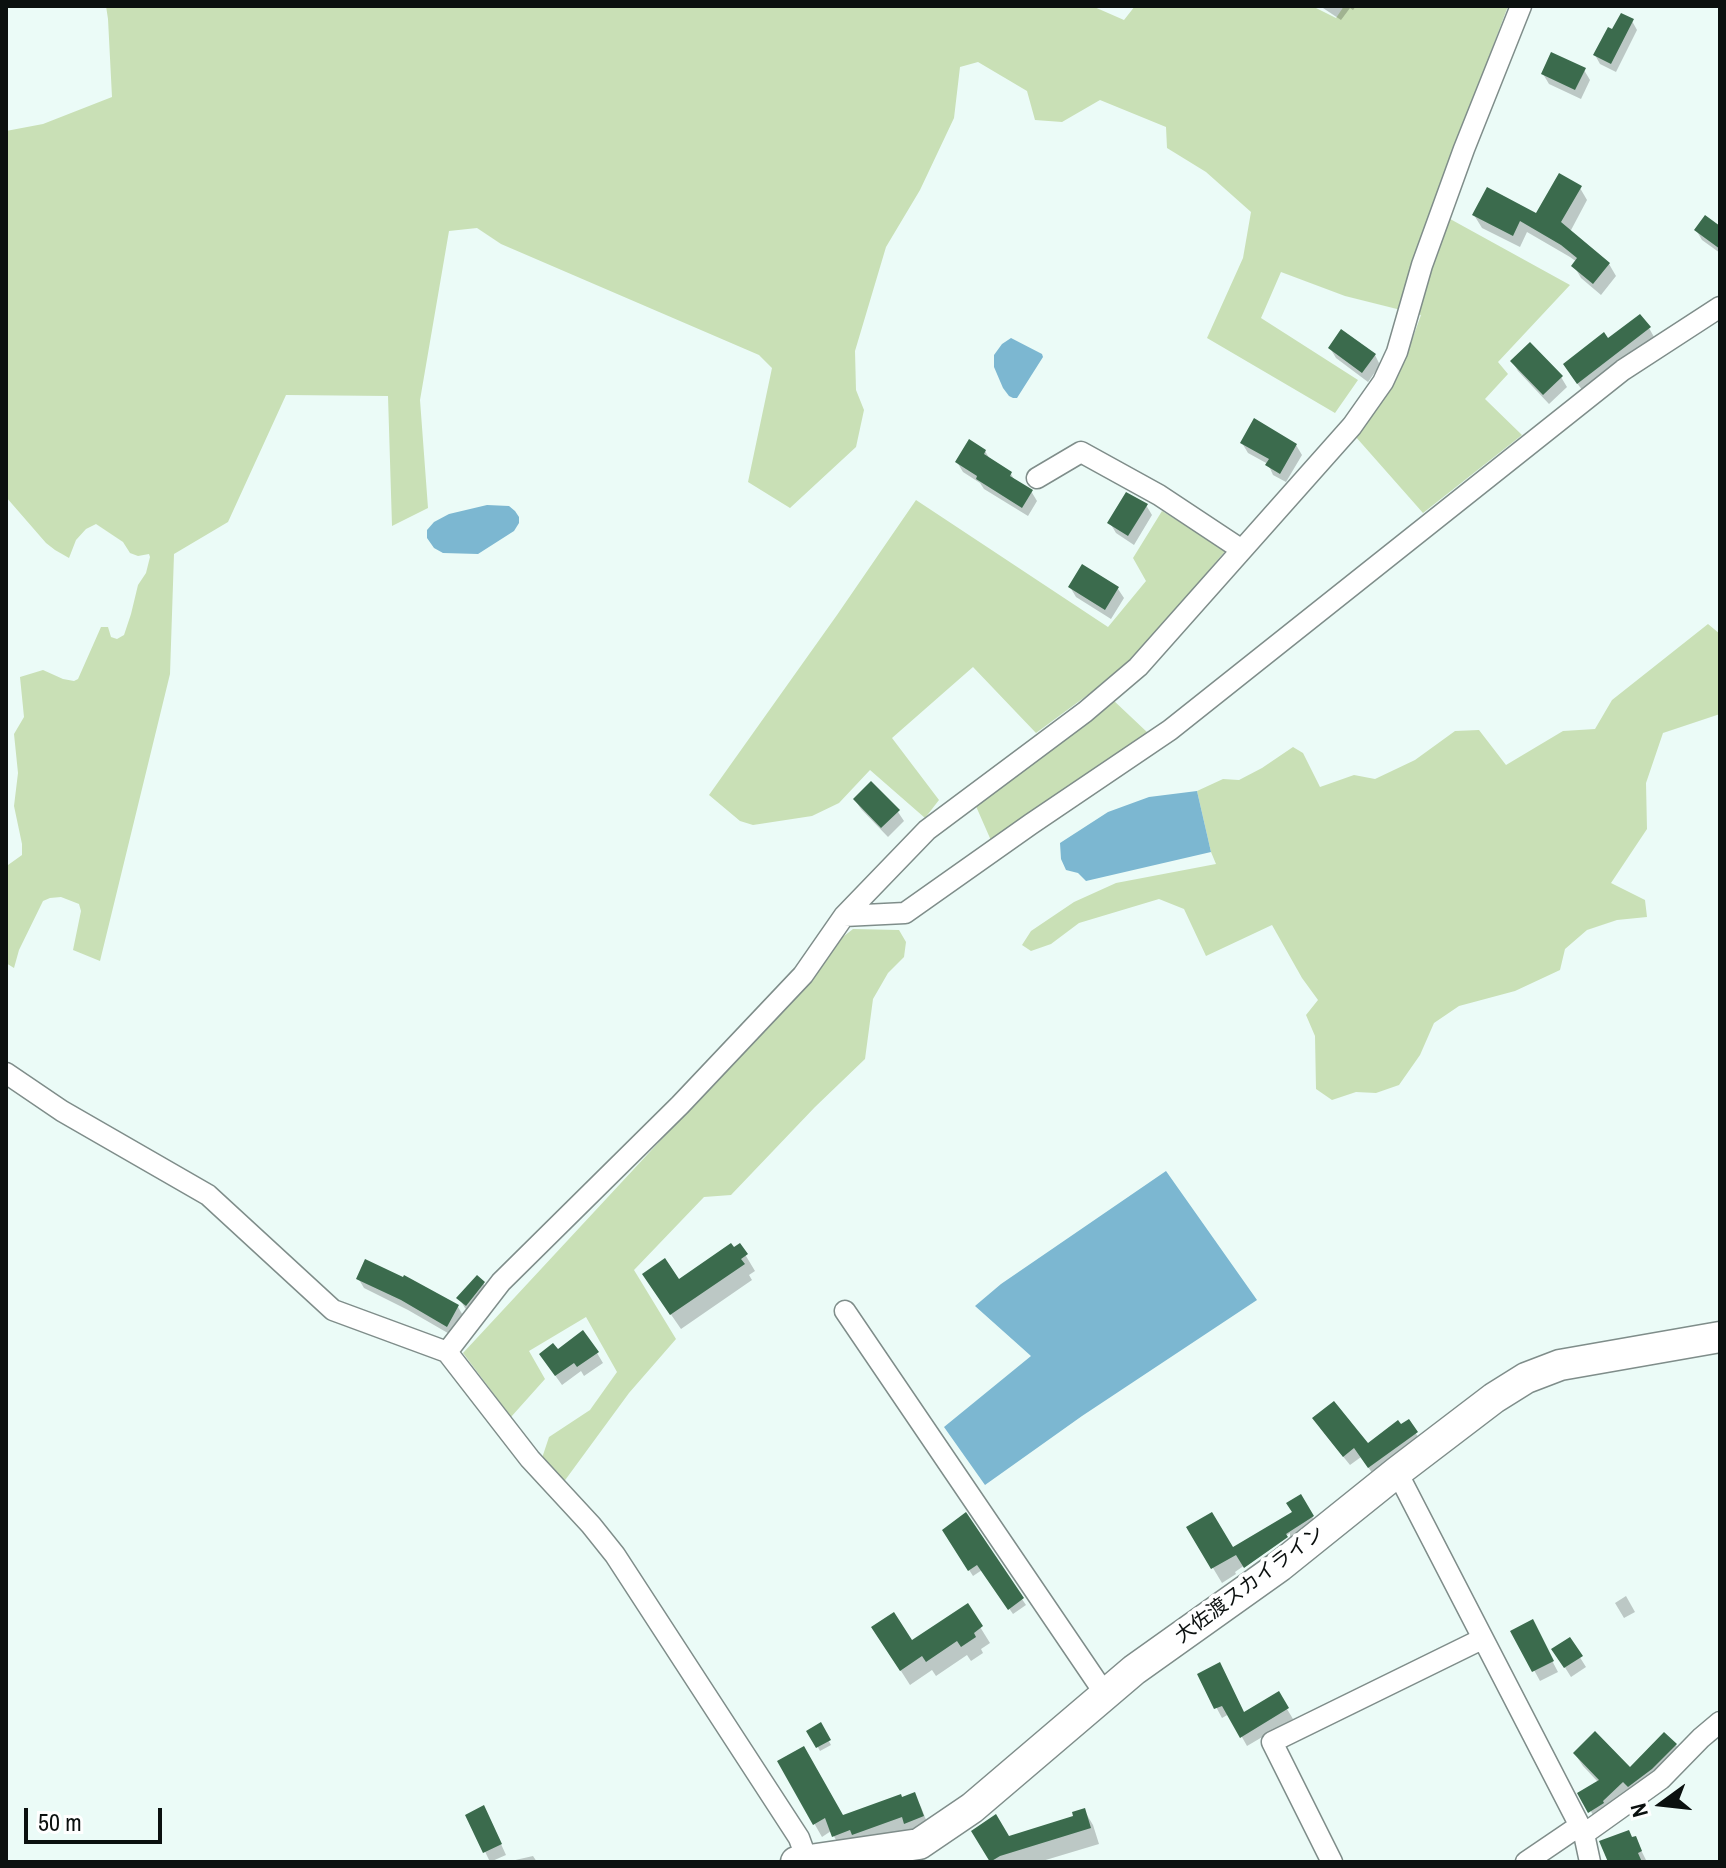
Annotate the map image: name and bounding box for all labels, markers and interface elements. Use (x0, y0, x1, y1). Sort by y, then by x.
street label: 大佐渡スカイライン (1171, 1521, 1329, 1649)
north arrow (1622, 1764, 1702, 1844)
scale bar (28, 1792, 166, 1842)
text: N (1623, 1800, 1655, 1820)
text: 50 m (38, 1806, 82, 1838)

